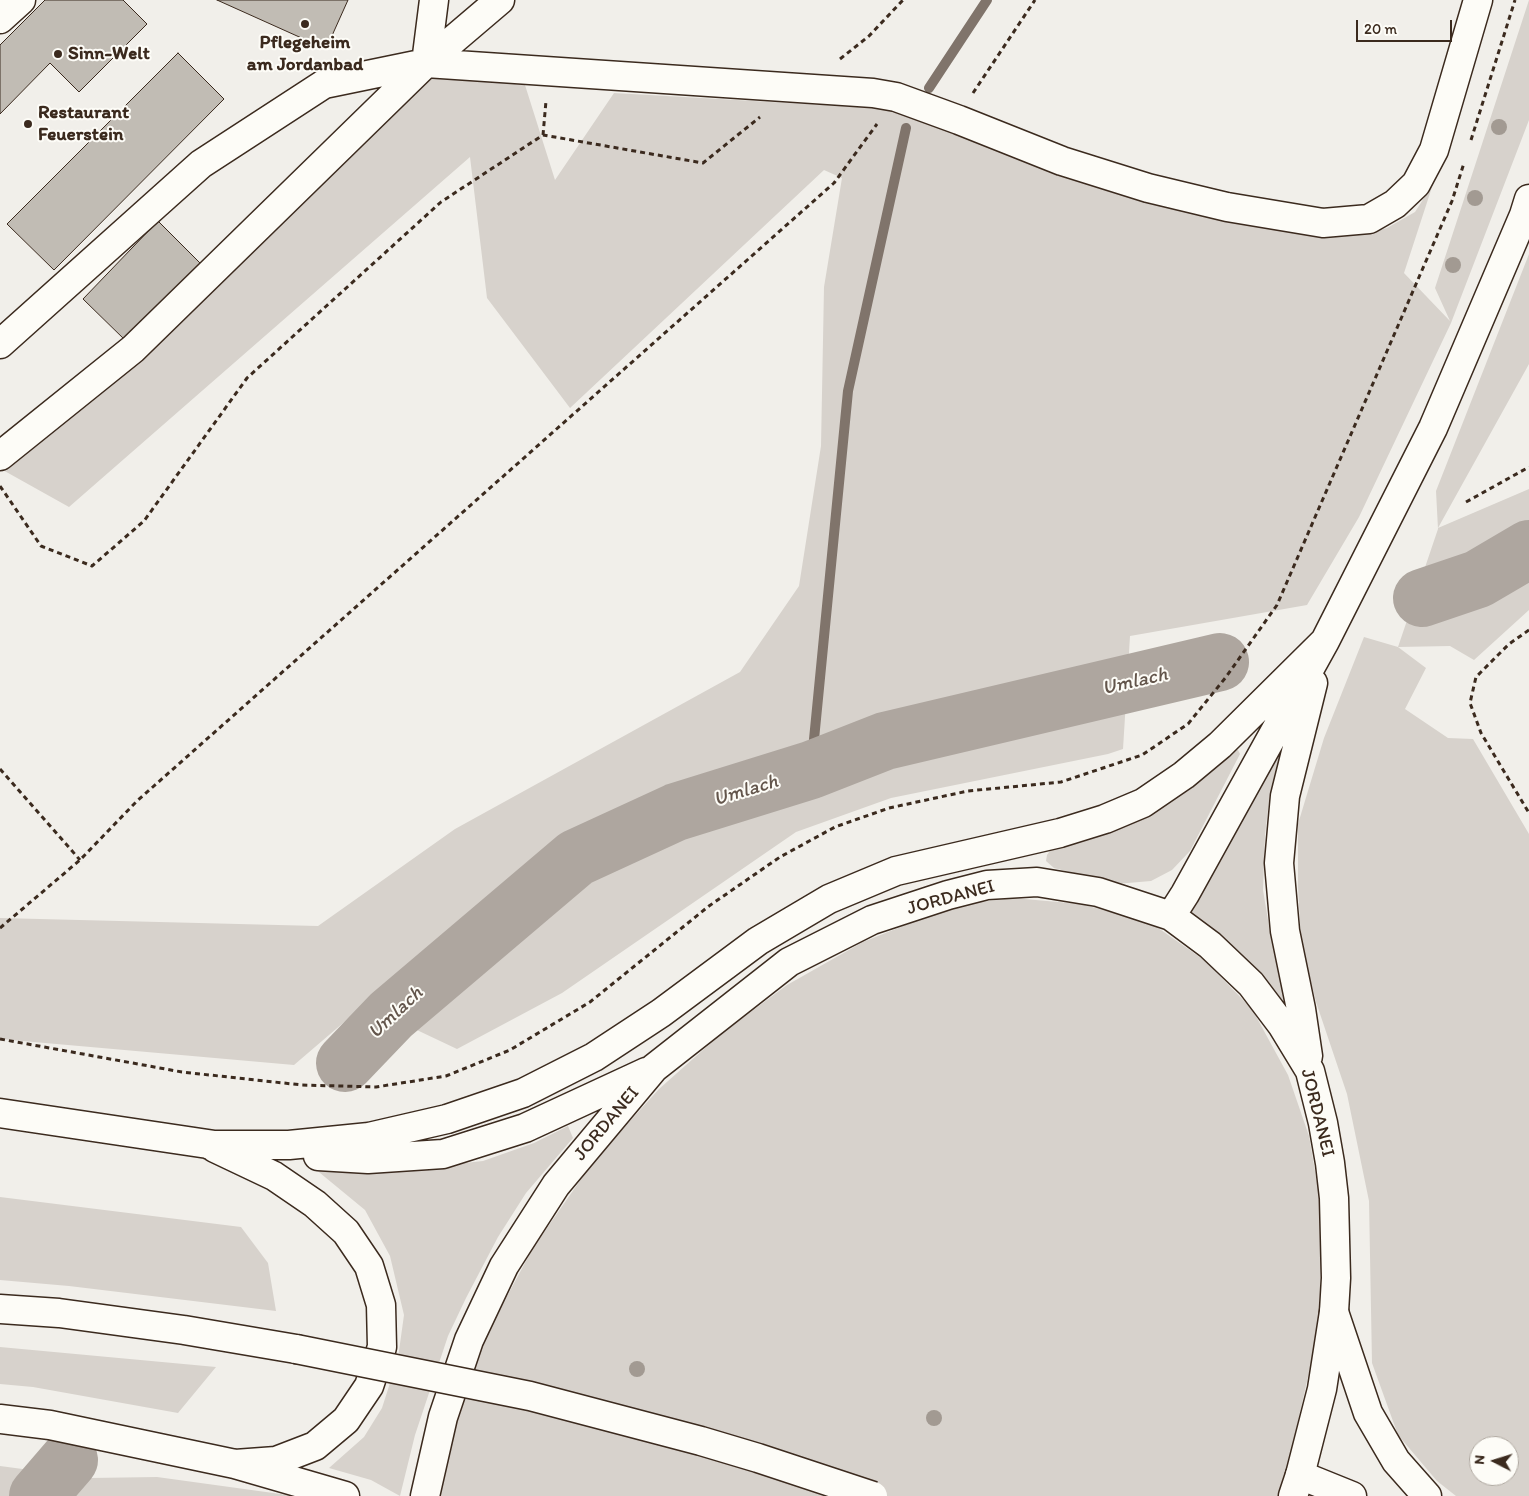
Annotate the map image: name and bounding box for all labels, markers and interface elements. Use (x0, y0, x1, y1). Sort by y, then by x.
scale bar (1359, 10, 1455, 42)
marker: Pflegeheim am Jordanbad (299, 18, 311, 30)
text: 20 m (1364, 20, 1397, 38)
place label: Pflegeheim am Jordanbad (247, 32, 363, 76)
place label: Sinn-Welt (68, 43, 150, 65)
marker: Sinn-Welt (52, 48, 64, 60)
place label: Restaurant Feuerstein (38, 102, 129, 146)
marker: Restaurant Feuerstein (22, 118, 34, 130)
water label: Umlach (1100, 663, 1170, 701)
water label: Umlach (711, 770, 781, 812)
street label: JORDANEI (905, 875, 997, 921)
water label: Umlach (364, 982, 428, 1044)
street label: JORDANEI (1295, 1067, 1339, 1159)
street label: JORDANEI (569, 1082, 645, 1166)
north arrow (1469, 1436, 1519, 1486)
text: N (1471, 1454, 1488, 1465)

